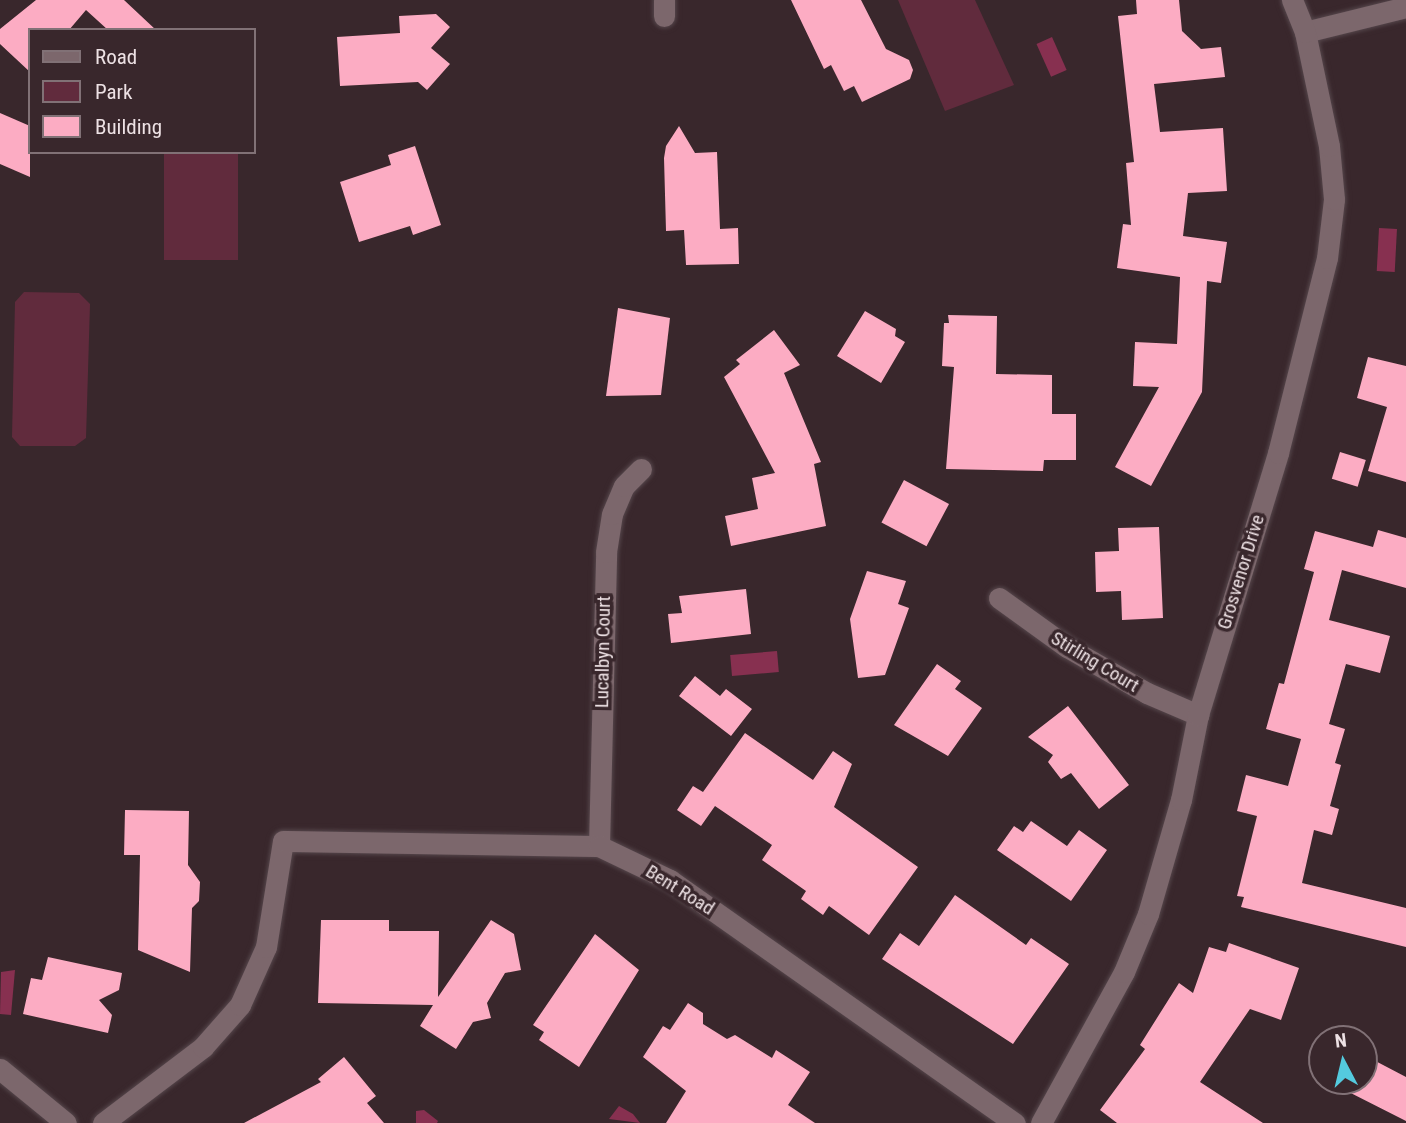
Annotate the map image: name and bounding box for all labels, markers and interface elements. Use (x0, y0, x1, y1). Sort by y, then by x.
legend (28, 28, 256, 154)
text: Road (95, 45, 137, 69)
text: Park (95, 80, 132, 104)
text: Building (95, 115, 162, 139)
street label: Grosvenor Drive (1213, 512, 1269, 632)
street label: Lucalbyn Court (591, 596, 615, 708)
street label: Stirling Court (1047, 627, 1143, 697)
street label: Bent Road (641, 860, 719, 920)
north arrow (1308, 1025, 1378, 1095)
text: N (1333, 1029, 1348, 1053)

